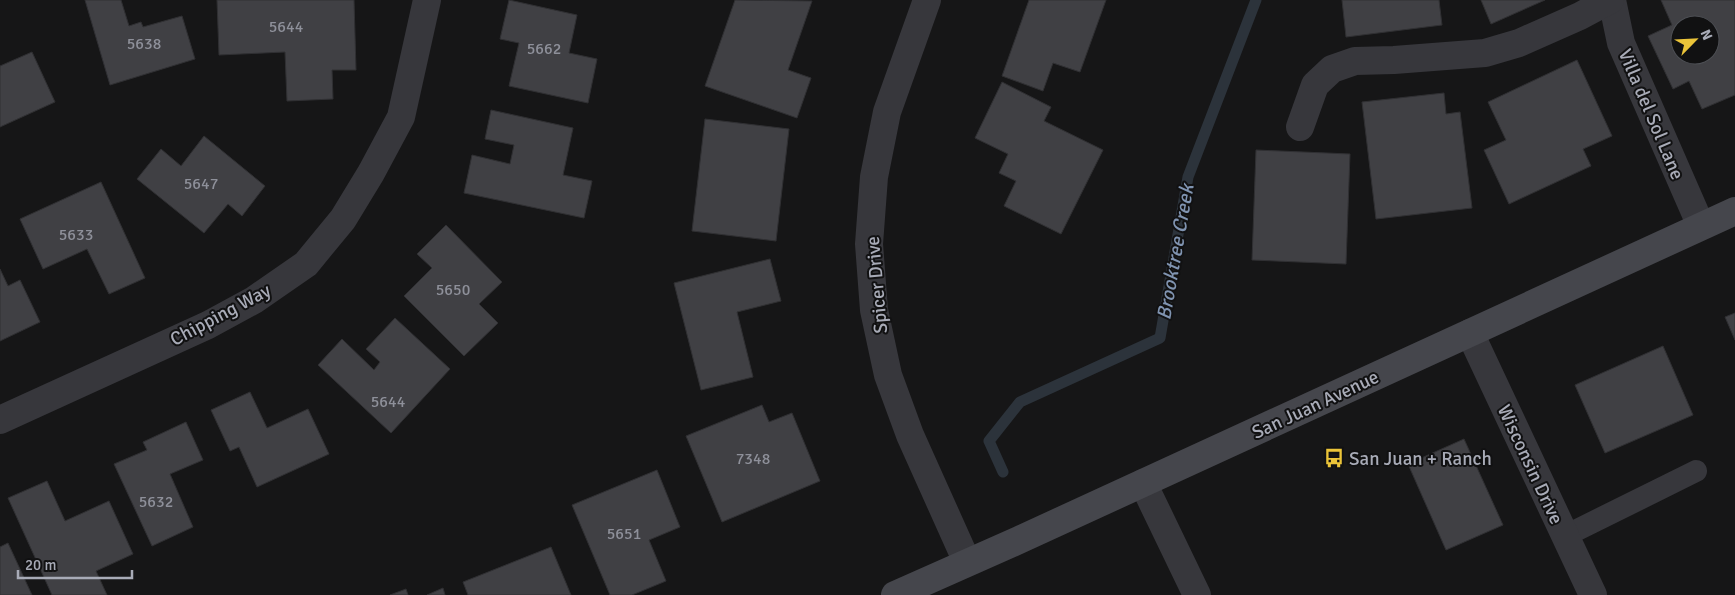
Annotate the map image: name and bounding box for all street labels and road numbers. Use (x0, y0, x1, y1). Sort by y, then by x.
street label: Villa del Sol Lane (1613, 45, 1689, 183)
street label: Spicer Drive (861, 235, 893, 335)
street label: Chipping Way (166, 278, 275, 351)
street label: San Juan Avenue (1248, 365, 1383, 445)
street label: Wisconsin Drive (1492, 401, 1568, 528)

